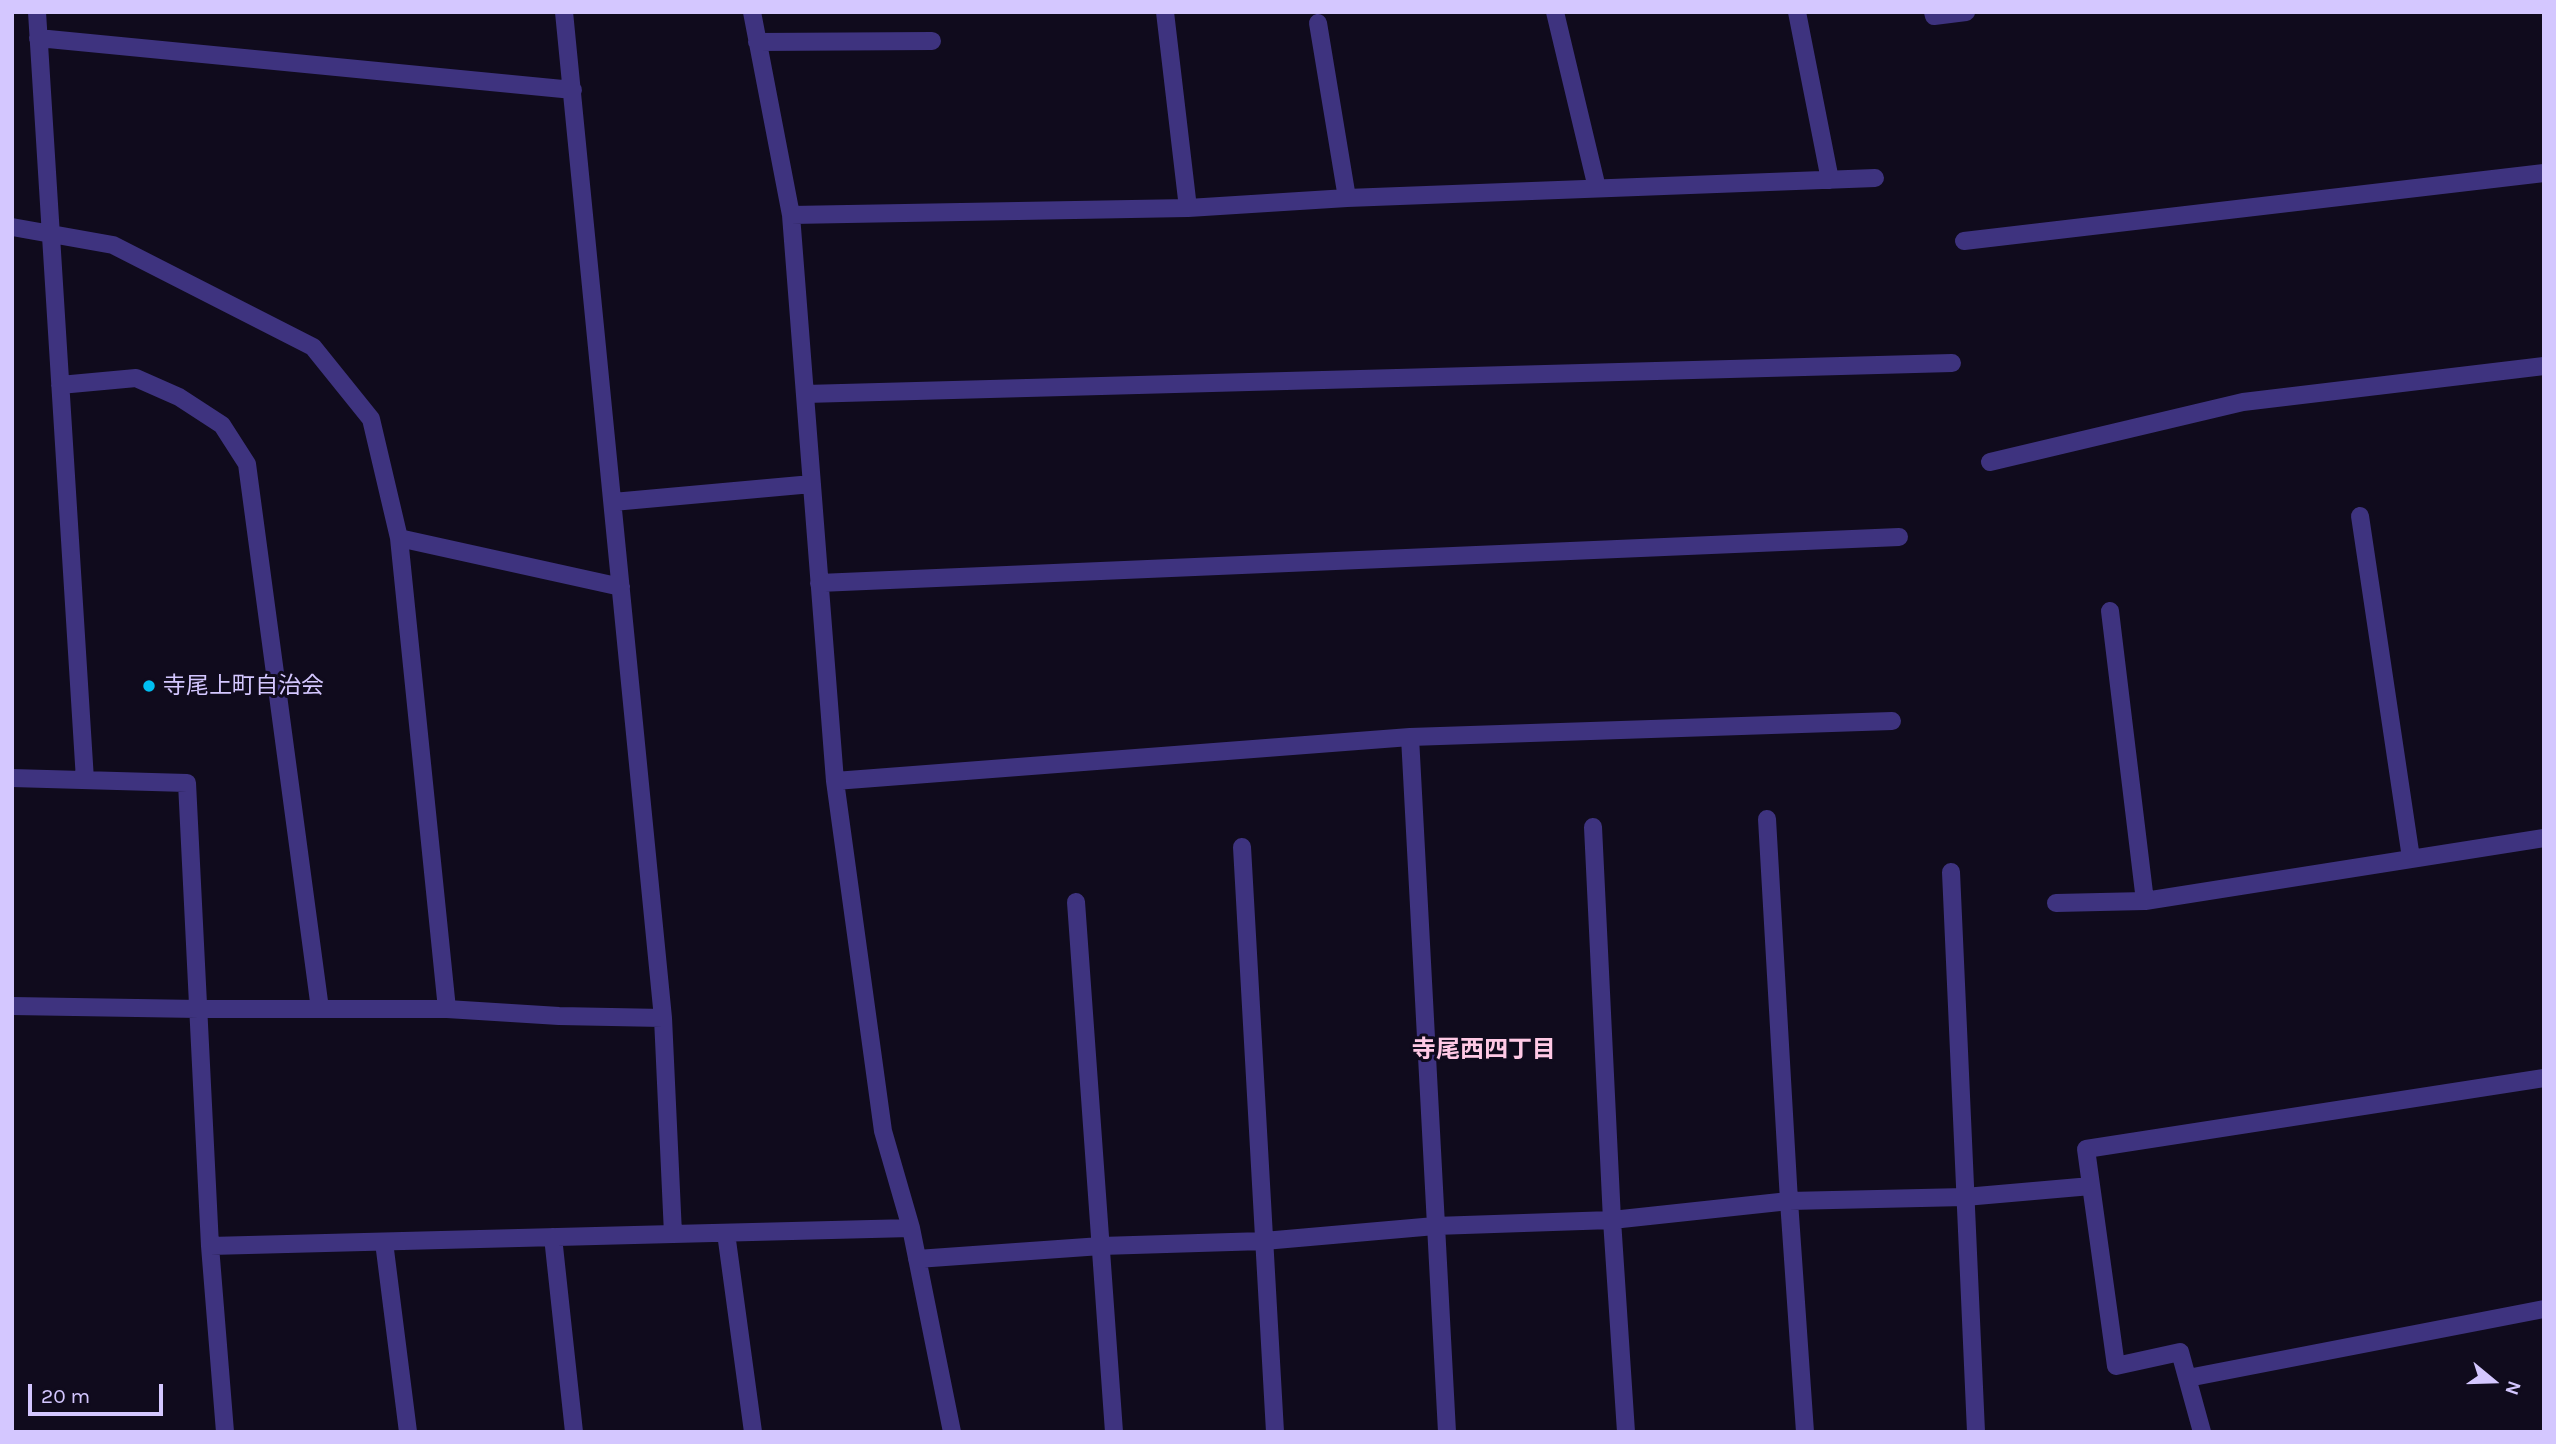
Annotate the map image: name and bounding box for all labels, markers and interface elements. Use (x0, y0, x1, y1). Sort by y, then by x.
place label: 寺尾上町自治会 (163, 672, 324, 700)
marker: 寺尾上町自治会 (141, 678, 157, 694)
district label: 寺尾西四丁目 (1412, 1036, 1556, 1064)
north arrow (2458, 1346, 2528, 1416)
scale bar (32, 1370, 166, 1414)
text: N (2500, 1378, 2525, 1398)
text: 20 m (41, 1384, 90, 1408)

